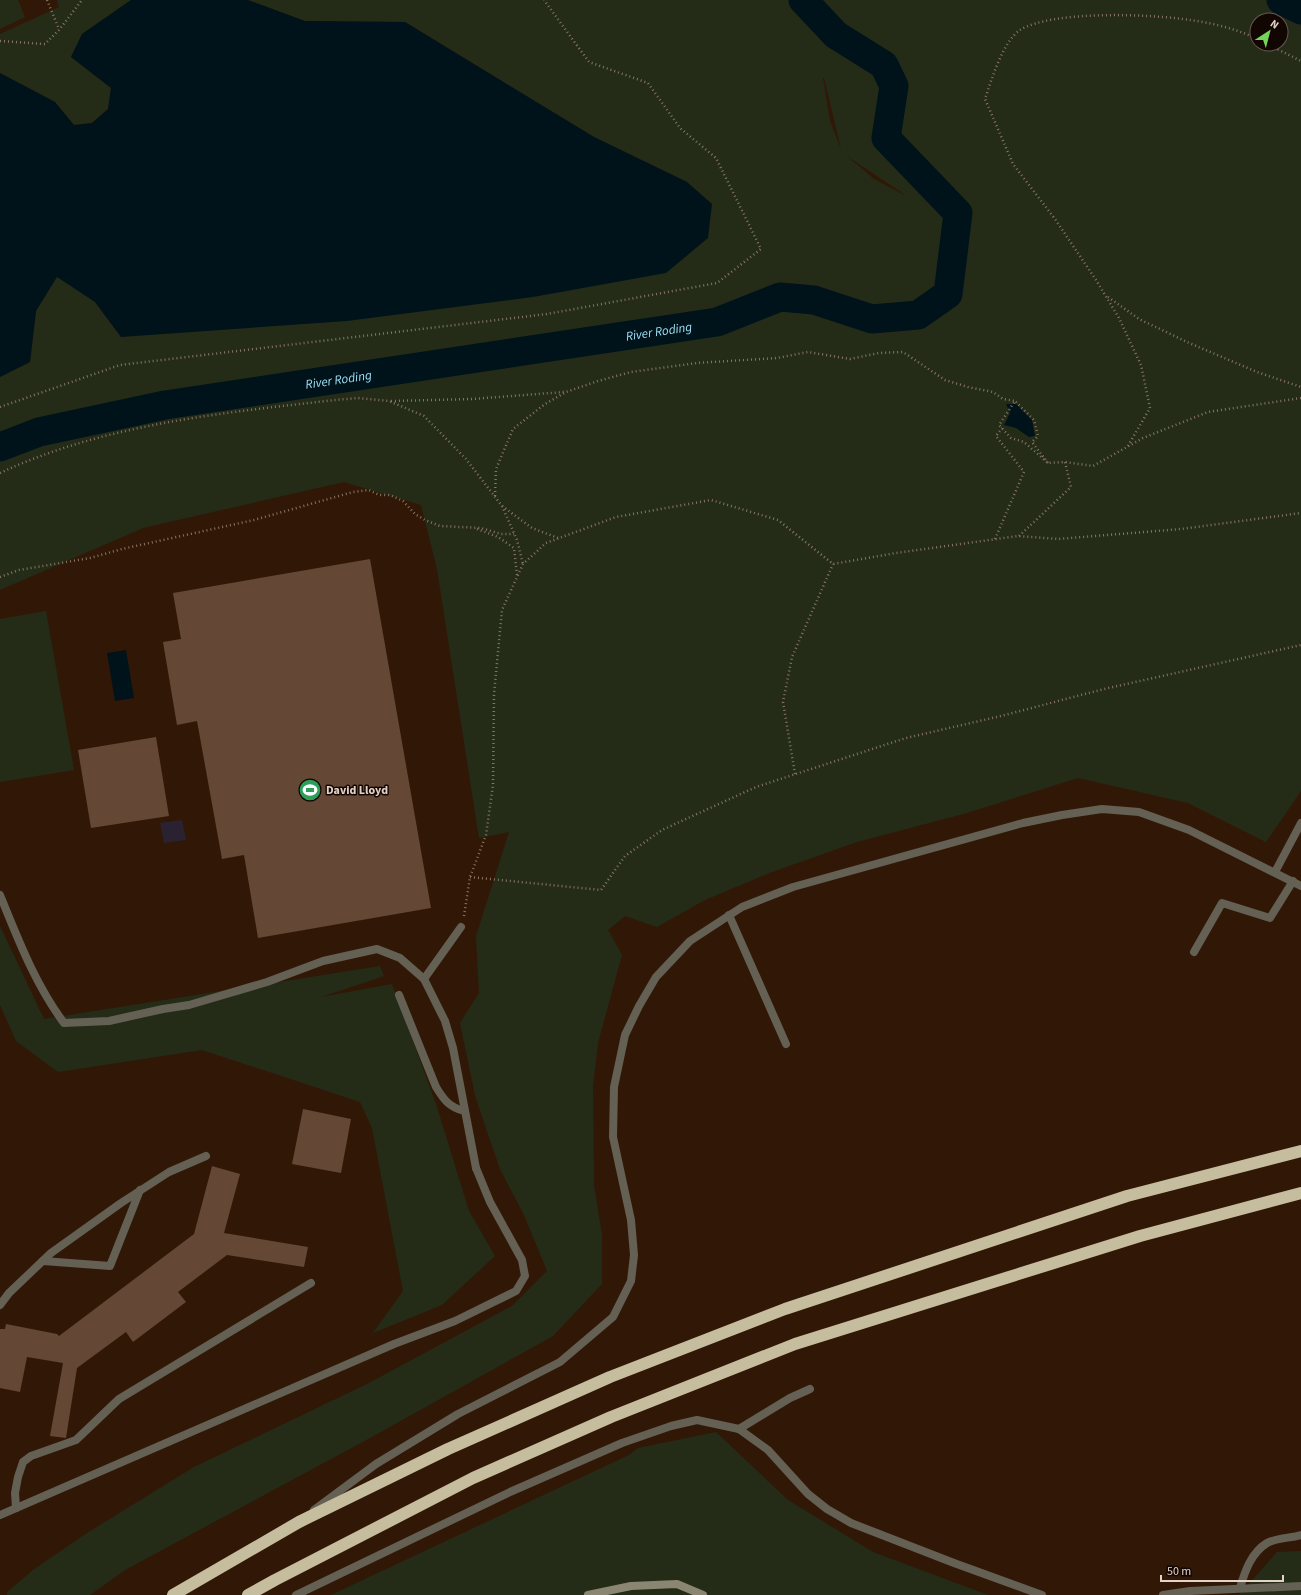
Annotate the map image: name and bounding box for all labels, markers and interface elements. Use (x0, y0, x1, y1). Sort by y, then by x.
north arrow (1249, 12, 1289, 52)
text: N (1267, 16, 1282, 33)
water label: River Roding (625, 318, 694, 346)
water label: River Roding (304, 366, 373, 394)
sports icon: David Lloyd (297, 777, 323, 803)
place label: David Lloyd (326, 782, 388, 799)
scale bar (1161, 1557, 1283, 1583)
text: 50 m (1167, 1563, 1191, 1580)

